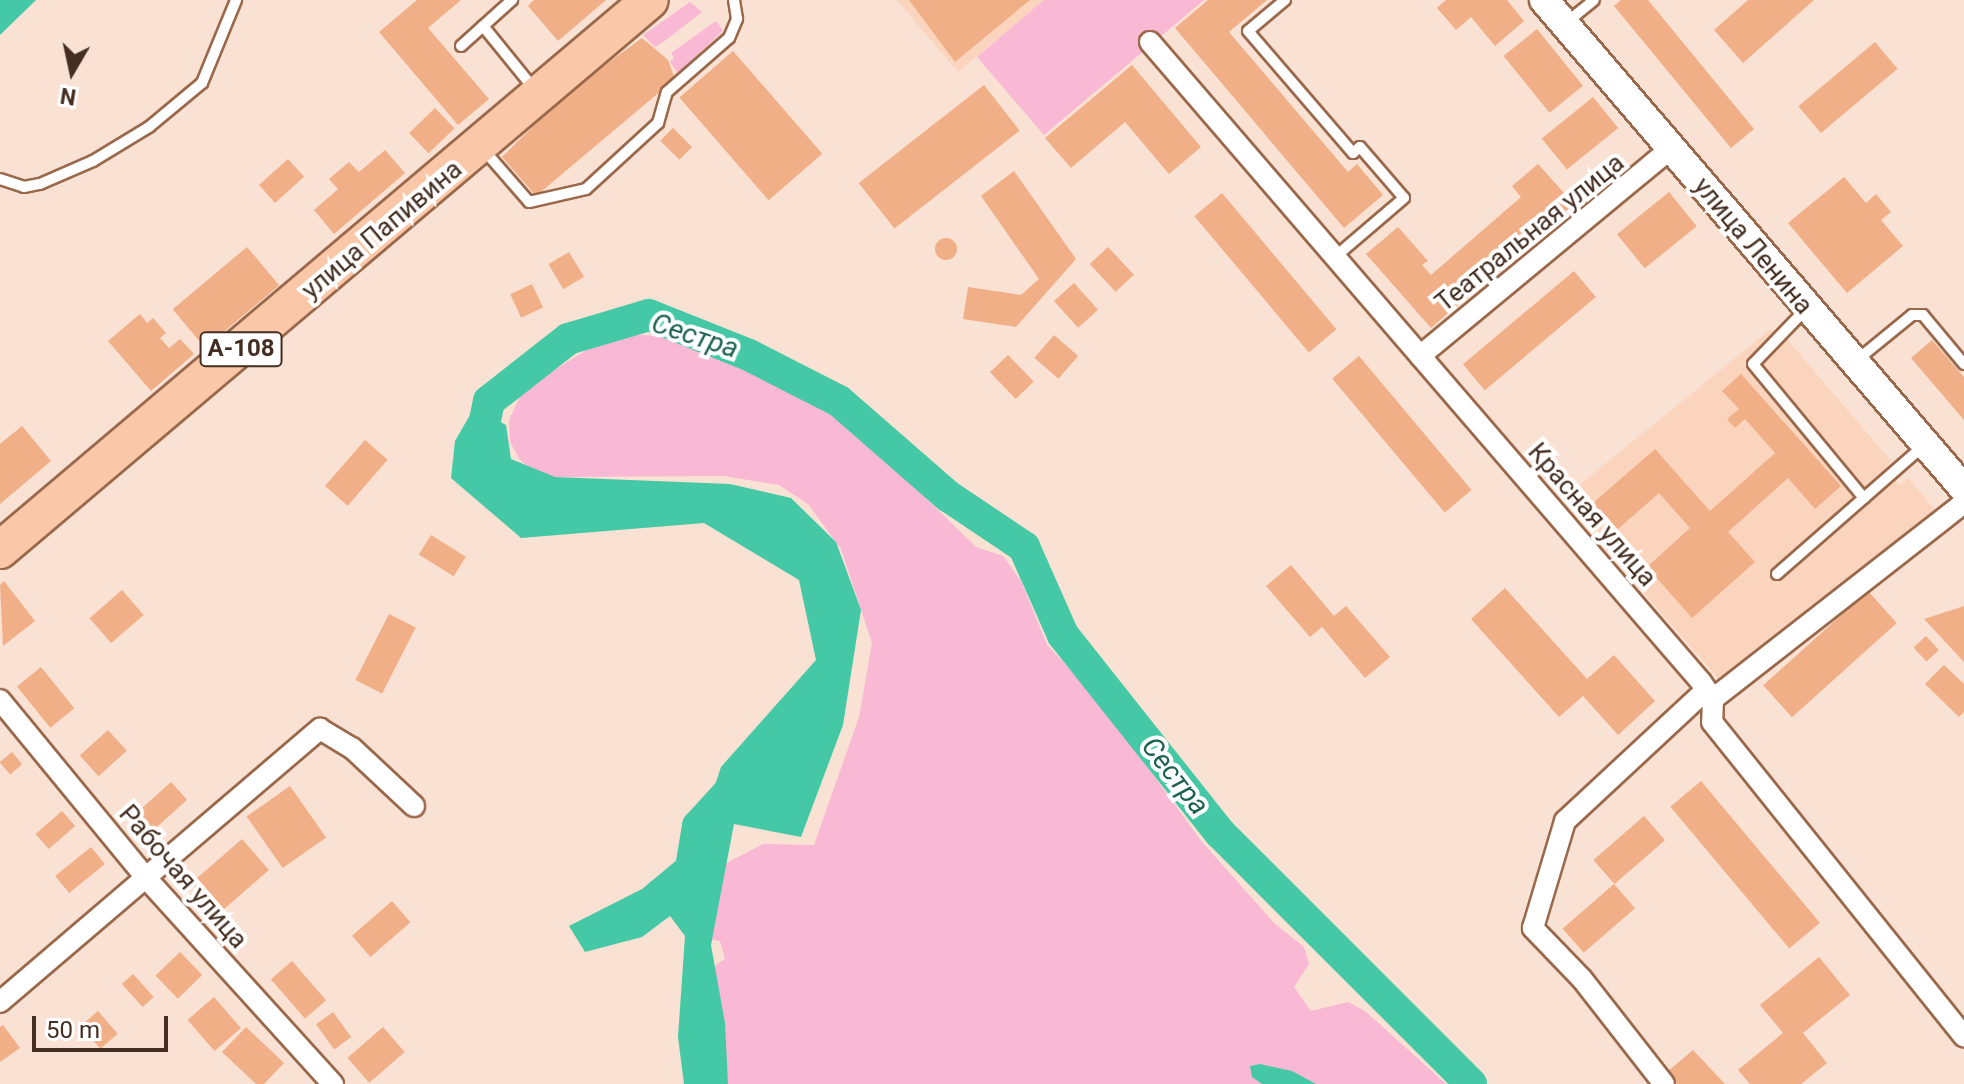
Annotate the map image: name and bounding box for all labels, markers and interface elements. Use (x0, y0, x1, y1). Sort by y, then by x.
north arrow (32, 32, 112, 112)
text: N (59, 83, 78, 110)
street label: Театральная улица (1429, 147, 1631, 319)
street label: улица Папивина (296, 154, 468, 306)
street label: улица Ленина (1687, 171, 1819, 321)
water label: Сестра (647, 306, 743, 366)
road number: А-108 (199, 329, 283, 369)
street label: Красная улица (1521, 437, 1663, 593)
water label: Сестра (1134, 730, 1216, 822)
street label: Рабочая улица (112, 799, 254, 955)
scale bar (36, 1000, 172, 1050)
text: 50 m (46, 1016, 100, 1044)

